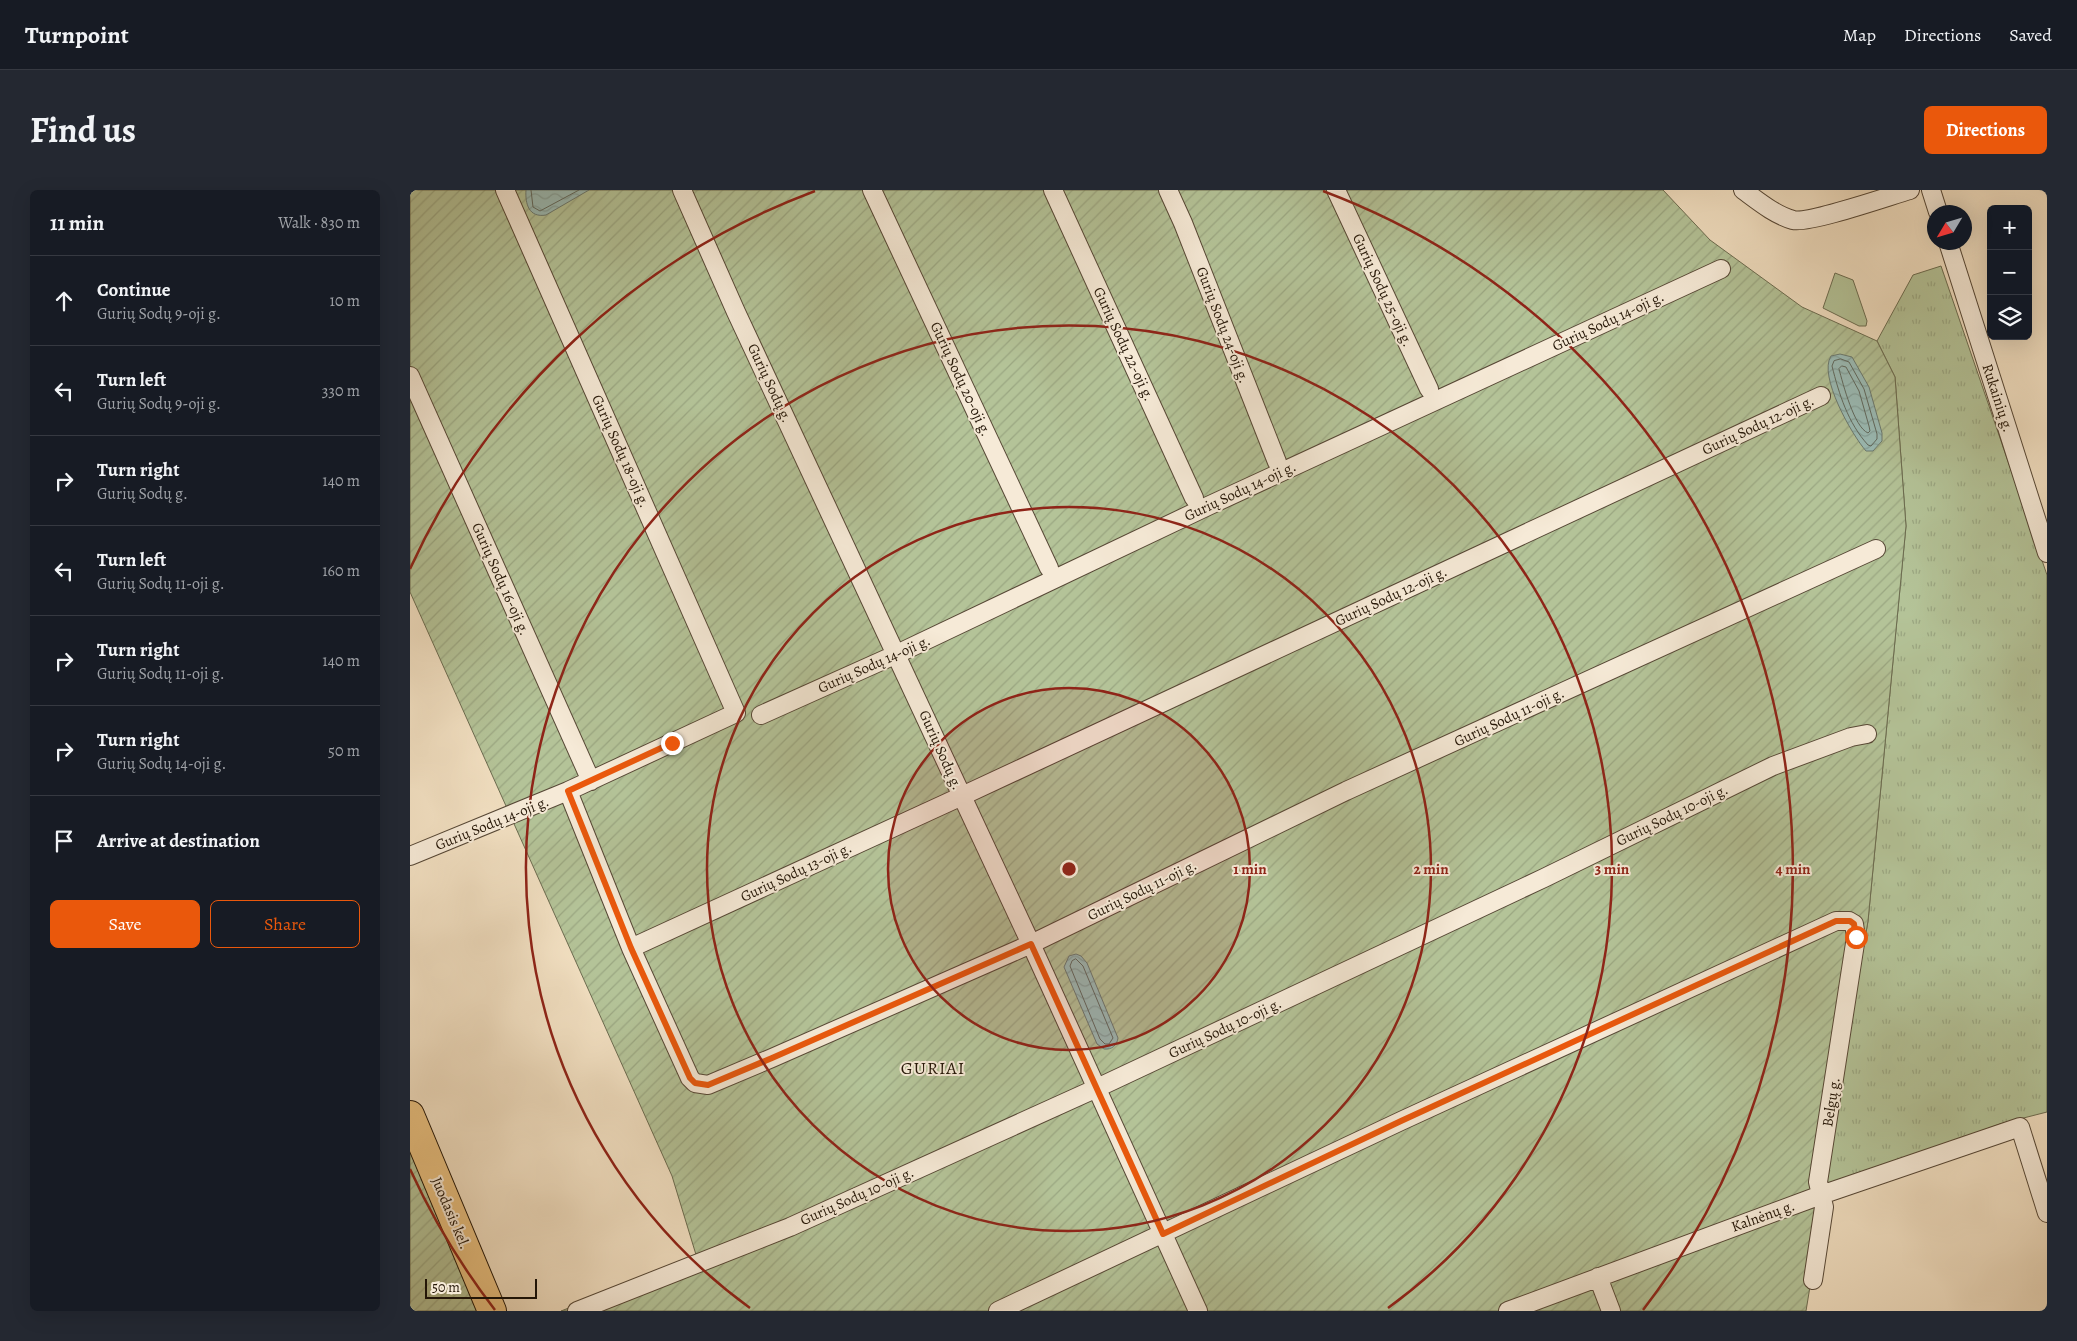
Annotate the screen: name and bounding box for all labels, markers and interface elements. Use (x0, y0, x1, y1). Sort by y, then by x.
text: Turnpoint (25, 19, 129, 51)
text: Map (1843, 23, 1876, 47)
text: Directions (1904, 23, 1981, 47)
text: Saved (2009, 23, 2052, 47)
text: Find us (30, 106, 136, 154)
button: Directions (1924, 106, 2047, 154)
north arrow (1927, 205, 1972, 250)
map controls (1987, 205, 2032, 340)
button: + (1987, 205, 2032, 250)
text: 11 min (50, 209, 104, 237)
text: Walk · 830 m (278, 212, 360, 234)
street label: Gurių Sodų 25-oji g. (1348, 230, 1418, 350)
button: − (1987, 250, 2032, 295)
street label: Gurių Sodų 24-oji g. (1192, 264, 1254, 386)
text: Continue (97, 277, 171, 303)
street label: Gurių Sodų 22-oji g. (1089, 284, 1159, 404)
street label: Gurių Sodų 14-oji g. (1549, 286, 1667, 356)
icon: ahead (50, 287, 78, 315)
text: 10 m (330, 290, 360, 312)
button: layers (1987, 295, 2032, 340)
text: Gurių Sodų 9-oji g. (97, 303, 221, 325)
street label: Gurių Sodų 20-oji g. (926, 318, 996, 440)
street label: Gurių Sodų g. (743, 340, 797, 426)
street label: Rukainių g. (1978, 361, 2018, 435)
text: Turn left (97, 367, 166, 393)
icon: left (50, 377, 78, 405)
text: 330 m (322, 380, 360, 402)
street label: Gurių Sodų 12-oji g. (1699, 390, 1817, 460)
street label: Gurių Sodų 18-oji g. (587, 391, 655, 511)
text: Gurių Sodų 9-oji g. (97, 393, 221, 415)
street label: Gurių Sodų 14-oji g. (1181, 456, 1299, 526)
text: Turn right (97, 457, 179, 483)
icon: right (50, 467, 78, 495)
text: 140 m (322, 470, 360, 492)
text: Gurių Sodų g. (97, 483, 188, 505)
street label: Gurių Sodų 16-oji g. (467, 519, 535, 639)
text: Turn left (97, 547, 166, 573)
icon: left (50, 557, 78, 585)
text: 160 m (322, 560, 360, 582)
street label: Gurių Sodų 12-oji g. (1332, 561, 1450, 631)
text: Gurių Sodų 11-oji g. (97, 573, 225, 595)
street label: Gurių Sodų 14-oji g. (815, 630, 933, 698)
text: Turn right (97, 637, 179, 663)
icon: right (50, 647, 78, 675)
text: 140 m (322, 650, 360, 672)
text: Gurių Sodų 11-oji g. (97, 663, 225, 685)
street label: Gurių Sodų 11-oji g. (1451, 683, 1567, 751)
street label: Gurių Sodų g. (915, 707, 967, 793)
text: Turn right (97, 727, 179, 753)
route end (661, 732, 684, 755)
icon: right (50, 737, 78, 765)
text: 50 m (328, 740, 360, 762)
text: Gurių Sodų 14-oji g. (97, 753, 226, 775)
street label: Gurių Sodų 10-oji g. (1613, 779, 1731, 851)
street label: Gurių Sodų 14-oji g. (432, 791, 552, 855)
icon: arrive (50, 827, 78, 855)
text: Arrive at destination (97, 828, 260, 854)
street label: Gurių Sodų 13-oji g. (737, 837, 855, 907)
street label: Gurių Sodų 11-oji g. (1084, 855, 1200, 925)
text: 1 min (1233, 859, 1267, 879)
text: 2 min (1413, 859, 1449, 879)
text: 3 min (1595, 859, 1630, 879)
text: 4 min (1775, 859, 1811, 879)
centre of rings (1060, 860, 1078, 878)
button: Save (50, 900, 200, 948)
button: Share (210, 900, 360, 948)
route start (1845, 926, 1868, 949)
street label: Gurių Sodų 10-oji g. (1165, 993, 1285, 1063)
district label: GURIAI (901, 1056, 965, 1080)
street label: Belgų g. (1817, 1076, 1845, 1128)
street label: Gurių Sodų 10-oji g. (797, 1162, 917, 1230)
street label: Juodasis kel. (427, 1174, 475, 1252)
street label: Kalnėnų g. (1728, 1195, 1798, 1237)
scale bar (425, 1276, 538, 1299)
text: 50 m (432, 1278, 460, 1297)

